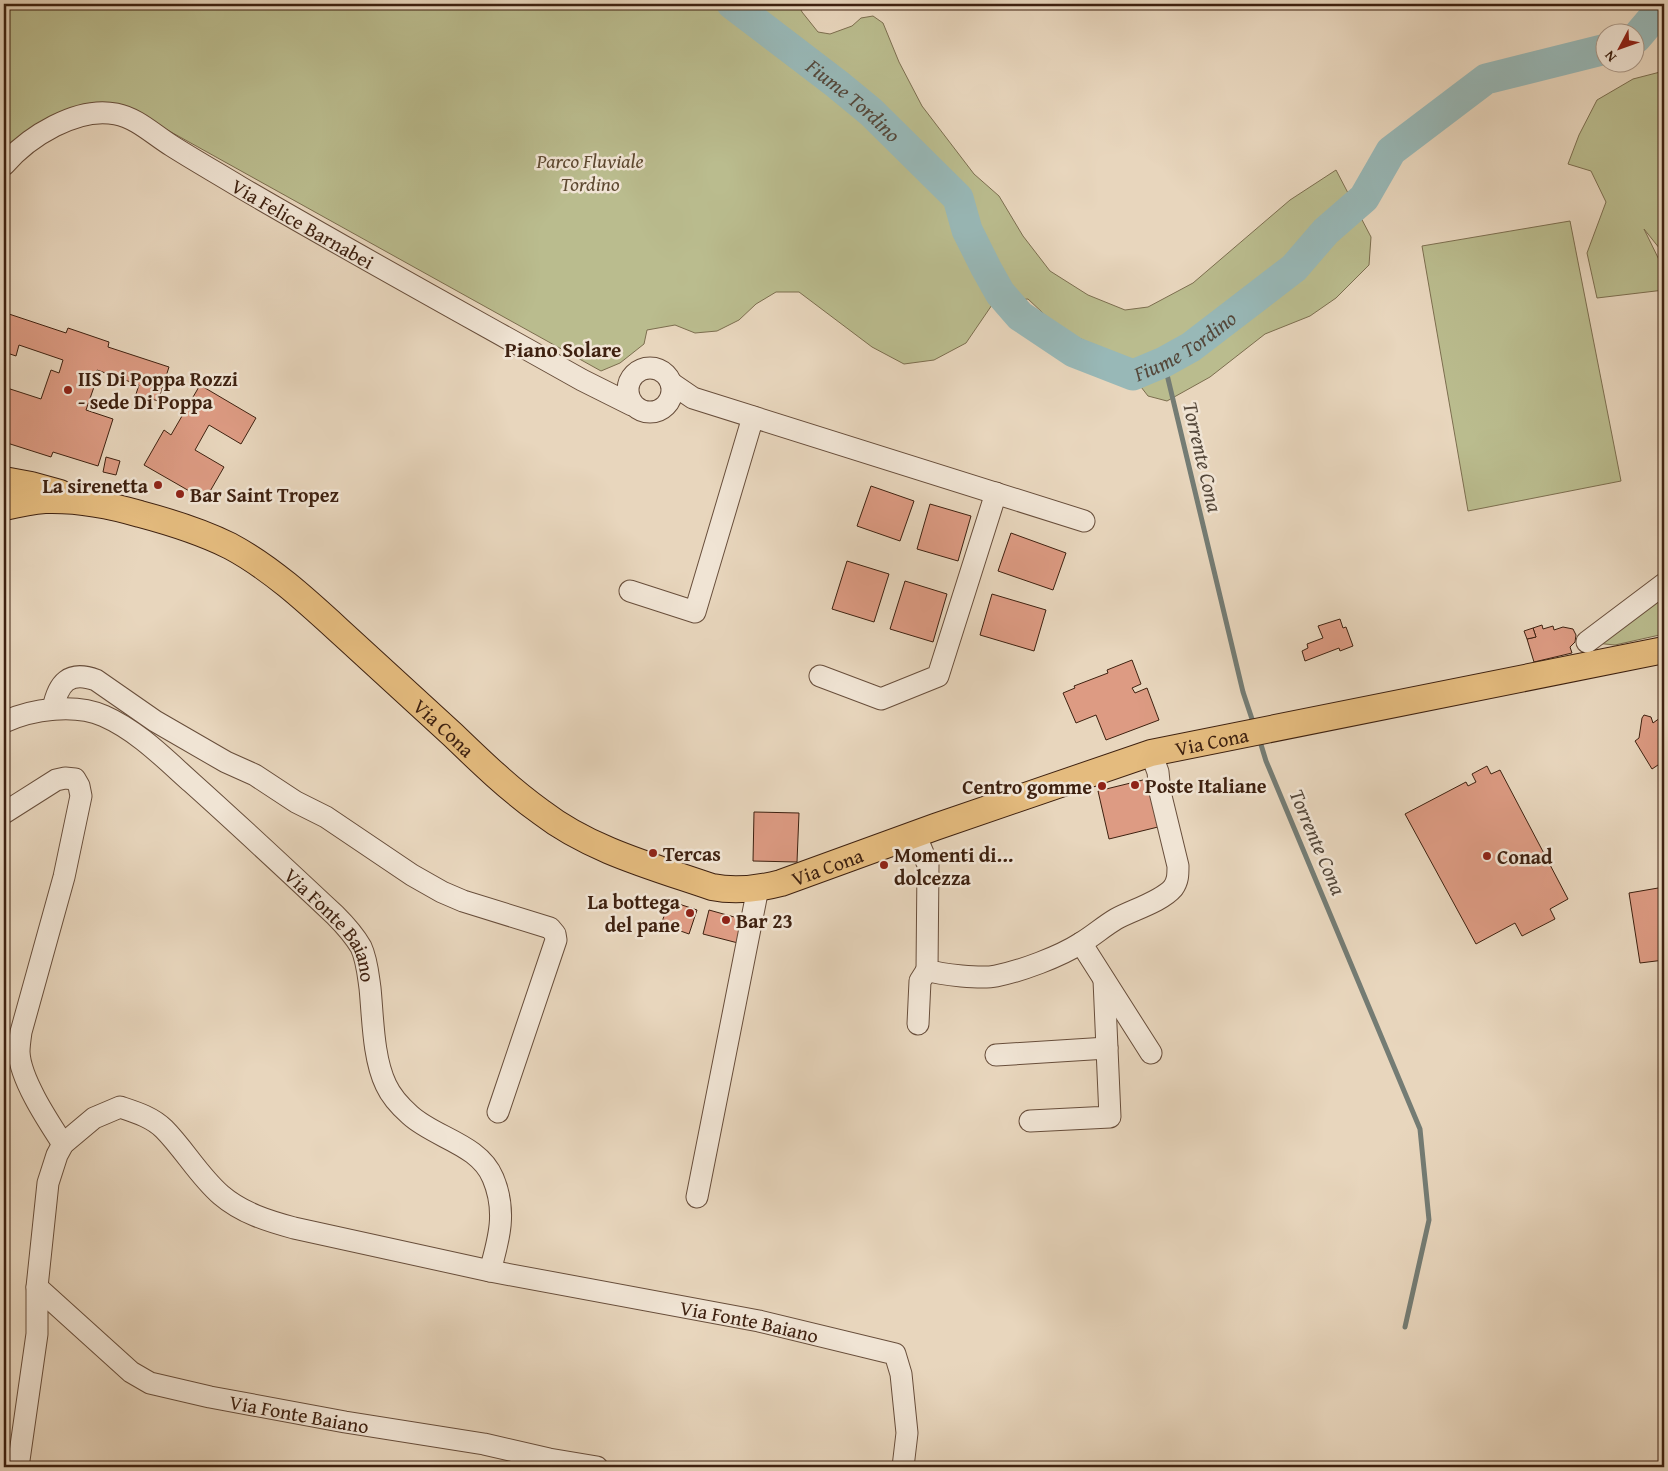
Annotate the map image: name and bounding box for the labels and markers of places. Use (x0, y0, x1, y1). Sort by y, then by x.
place label: IIS Di Poppa Rozzi - sede Di Poppa (78, 364, 238, 416)
marker: IIS Di Poppa Rozzi - sede Di Poppa (62, 384, 74, 396)
place label: La sirenetta (42, 471, 149, 500)
marker: La sirenetta (152, 479, 164, 491)
place label: Bar Saint Tropez (190, 480, 339, 509)
marker: Bar Saint Tropez (174, 488, 186, 500)
place label: Poste Italiane (1145, 771, 1267, 800)
place label: Centro gomme (962, 772, 1092, 801)
marker: Poste Italiane (1129, 779, 1141, 791)
marker: Centro gomme (1096, 780, 1108, 792)
place label: Tercas (663, 839, 721, 868)
place label: Momenti di... dolcezza (894, 840, 1013, 892)
place label: Conad (1497, 842, 1553, 871)
marker: Tercas (647, 847, 659, 859)
marker: Conad (1481, 850, 1493, 862)
marker: Momenti di... dolcezza (878, 859, 890, 871)
place label: La bottega del pane (588, 887, 681, 939)
place label: Bar 23 (736, 906, 793, 935)
marker: La bottega del pane (684, 907, 696, 919)
marker: Bar 23 (720, 914, 732, 926)

